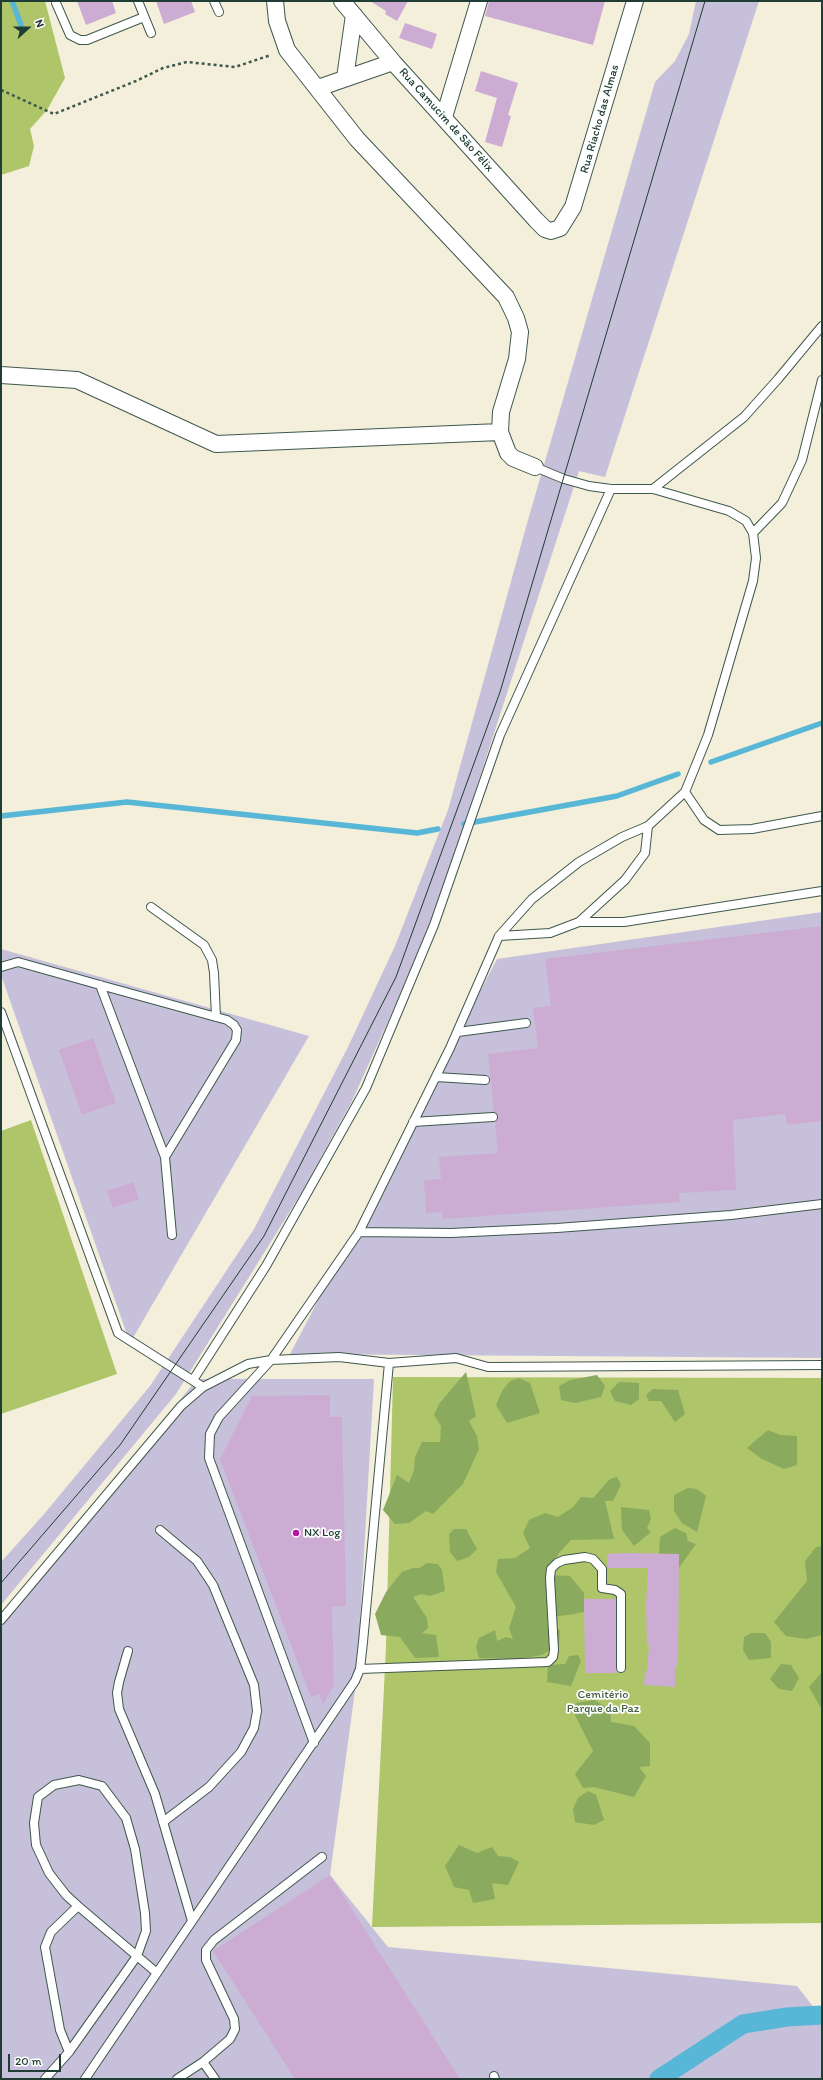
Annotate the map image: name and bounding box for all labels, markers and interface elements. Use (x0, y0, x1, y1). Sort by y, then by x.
north arrow (8, 8, 48, 48)
text: N (32, 18, 47, 29)
street label: Rua Riacho das Almas (578, 63, 622, 175)
street label: Rua Camucim de São Félix (396, 65, 496, 175)
place label: NX Log (304, 1526, 340, 1540)
marker: NX Log (291, 1528, 301, 1538)
park label: Cemitério Parque da Paz (567, 1688, 639, 1716)
scale bar (10, 2046, 63, 2072)
text: 20 m (15, 2054, 42, 2068)

